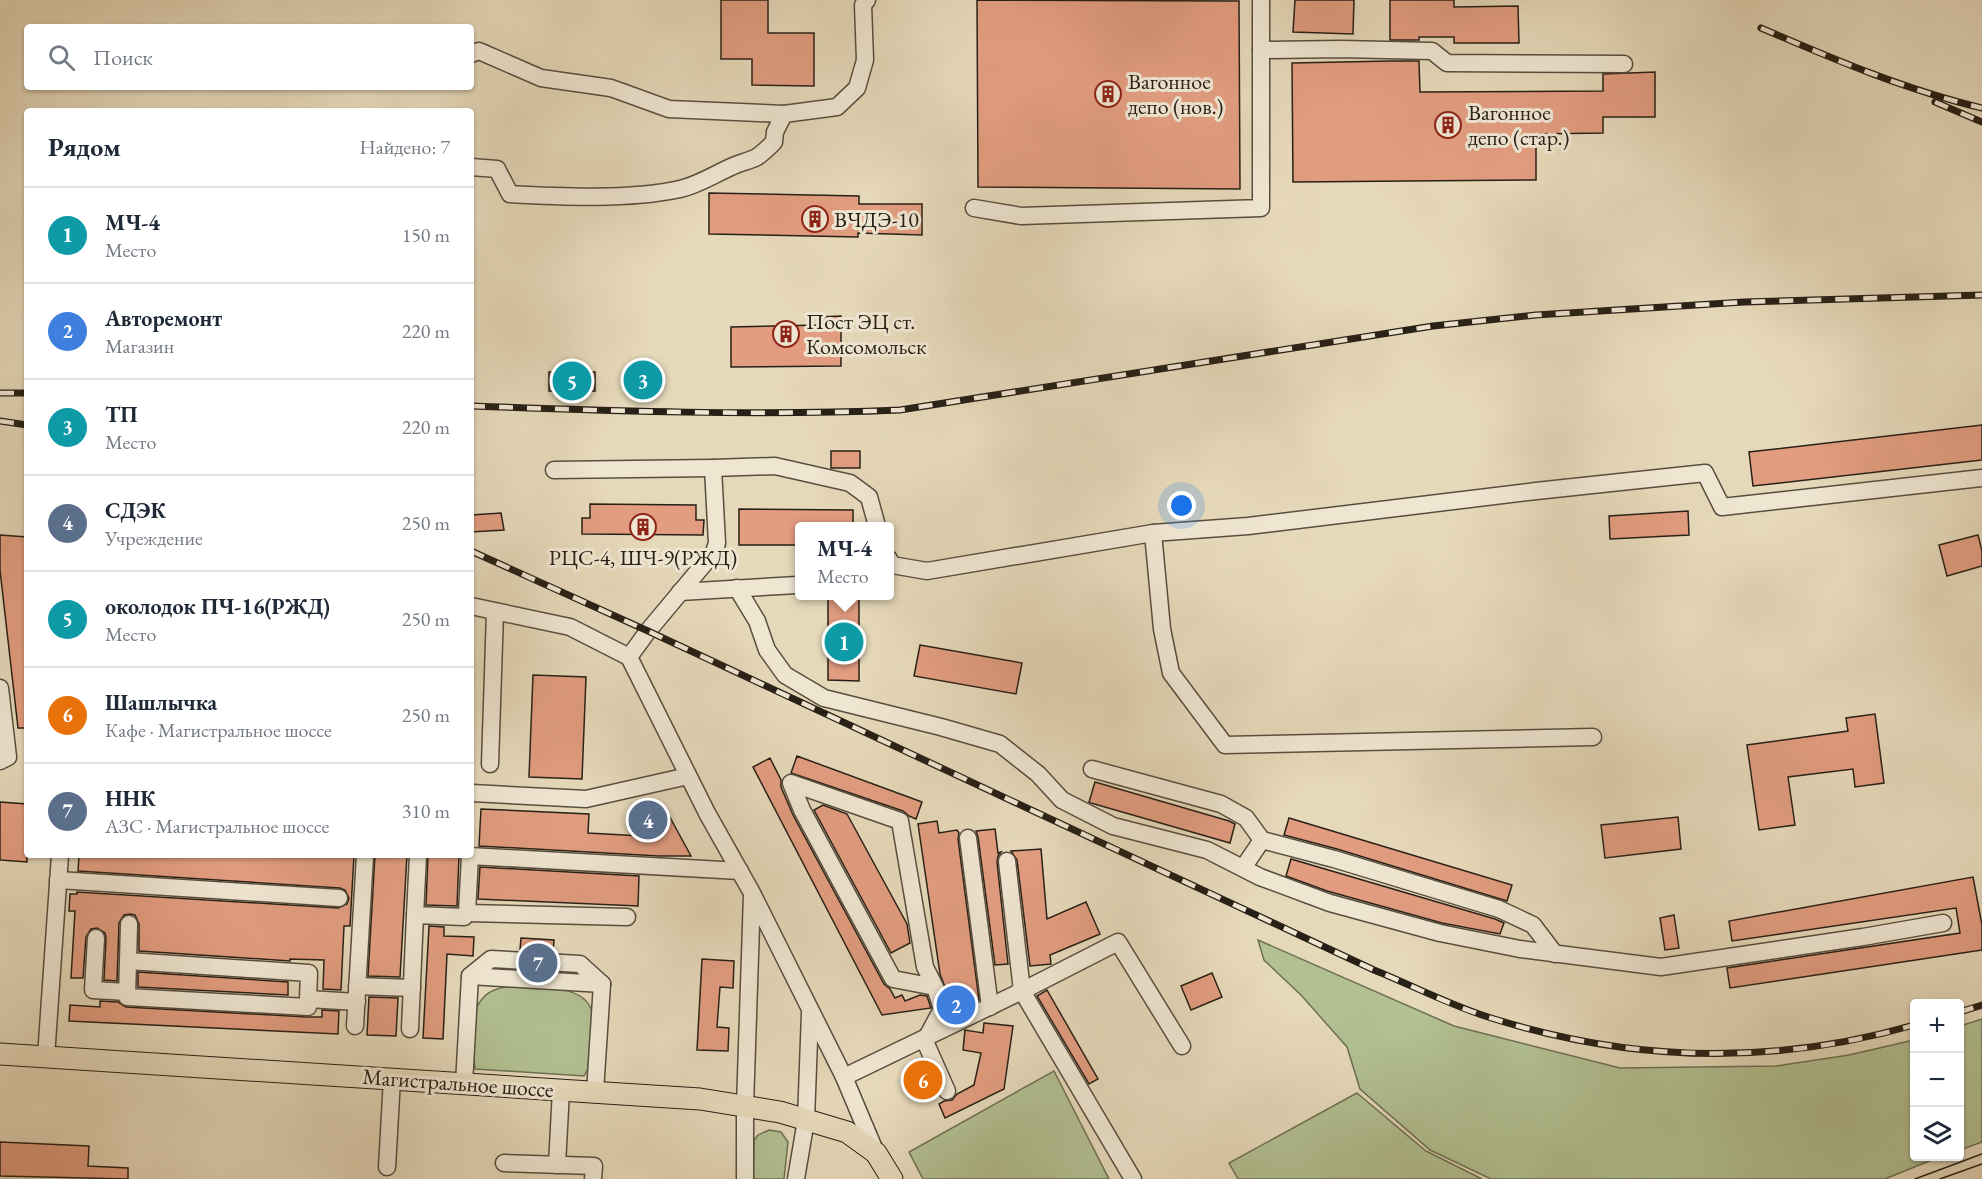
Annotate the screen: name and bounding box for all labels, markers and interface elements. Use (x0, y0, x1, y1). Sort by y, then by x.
search box (24, 24, 474, 90)
icon: search (45, 41, 78, 74)
text: Поиск (93, 43, 153, 72)
place label: Вагонное депо (нов.) (1128, 67, 1224, 121)
building icon: Вагонное депо (нов.) (1093, 79, 1123, 109)
place label: Вагонное депо (стар.) (1468, 98, 1570, 152)
building icon: Вагонное депо (стар.) (1433, 110, 1463, 140)
text: Рядом (48, 130, 121, 164)
text: Найдено: 7 (359, 134, 450, 160)
building icon: ВЧДЭ-10 (800, 204, 830, 234)
place label: ВЧДЭ-10 (834, 205, 919, 234)
text: МЧ-4 (105, 208, 160, 237)
text: 1 (62, 222, 73, 248)
text: 150 m (402, 222, 450, 248)
text: Место (105, 237, 156, 263)
text: Авторемонт (105, 304, 222, 333)
place label: Пост ЭЦ ст. Комсомольск (806, 307, 927, 361)
text: 2 (62, 318, 73, 344)
text: 220 m (402, 318, 450, 344)
building icon: Пост ЭЦ ст. Комсомольск (771, 319, 801, 349)
text: Магазин (105, 333, 174, 359)
pin: 5 (552, 358, 592, 404)
pin: 3 (624, 358, 662, 403)
text: ТП (105, 400, 138, 429)
text: 3 (62, 414, 73, 440)
text: 220 m (402, 414, 450, 440)
text: Место (105, 429, 156, 455)
your location (1167, 491, 1196, 520)
text: СДЭК (105, 496, 166, 525)
text: 4 (62, 510, 73, 536)
text: 250 m (402, 510, 450, 536)
building icon: РЦС-4, ШЧ-9(РЖД) (628, 512, 658, 542)
popup (795, 522, 894, 600)
text: Учреждение (105, 525, 203, 551)
text: МЧ-4 (817, 534, 872, 563)
place label: РЦС-4, ШЧ-9(РЖД) (549, 543, 737, 572)
text: Место (817, 563, 869, 589)
text: околодок ПЧ-16(РЖД) (105, 592, 330, 621)
text: 5 (62, 606, 73, 632)
text: 250 m (402, 606, 450, 632)
pin: 1 (824, 620, 864, 664)
text: Место (105, 621, 156, 647)
text: Шашлычка (105, 688, 217, 717)
text: 6 (62, 702, 73, 728)
text: 250 m (402, 702, 450, 728)
text: Кафе · Магистральное шоссе (105, 717, 332, 743)
text: ННК (105, 784, 156, 813)
text: 7 (62, 798, 73, 824)
text: 310 m (402, 798, 450, 824)
pin: 4 (628, 798, 668, 842)
text: АЗС · Магистральное шоссе (105, 813, 329, 839)
pin: 7 (518, 940, 558, 986)
pin: 2 (936, 982, 976, 1028)
map controls (1910, 999, 1964, 1161)
button: + (1910, 999, 1964, 1053)
button: − (1910, 1053, 1964, 1107)
pin: 6 (904, 1058, 942, 1102)
street label: Магистральное шоссе (361, 1062, 555, 1104)
button: layers (1910, 1107, 1964, 1161)

